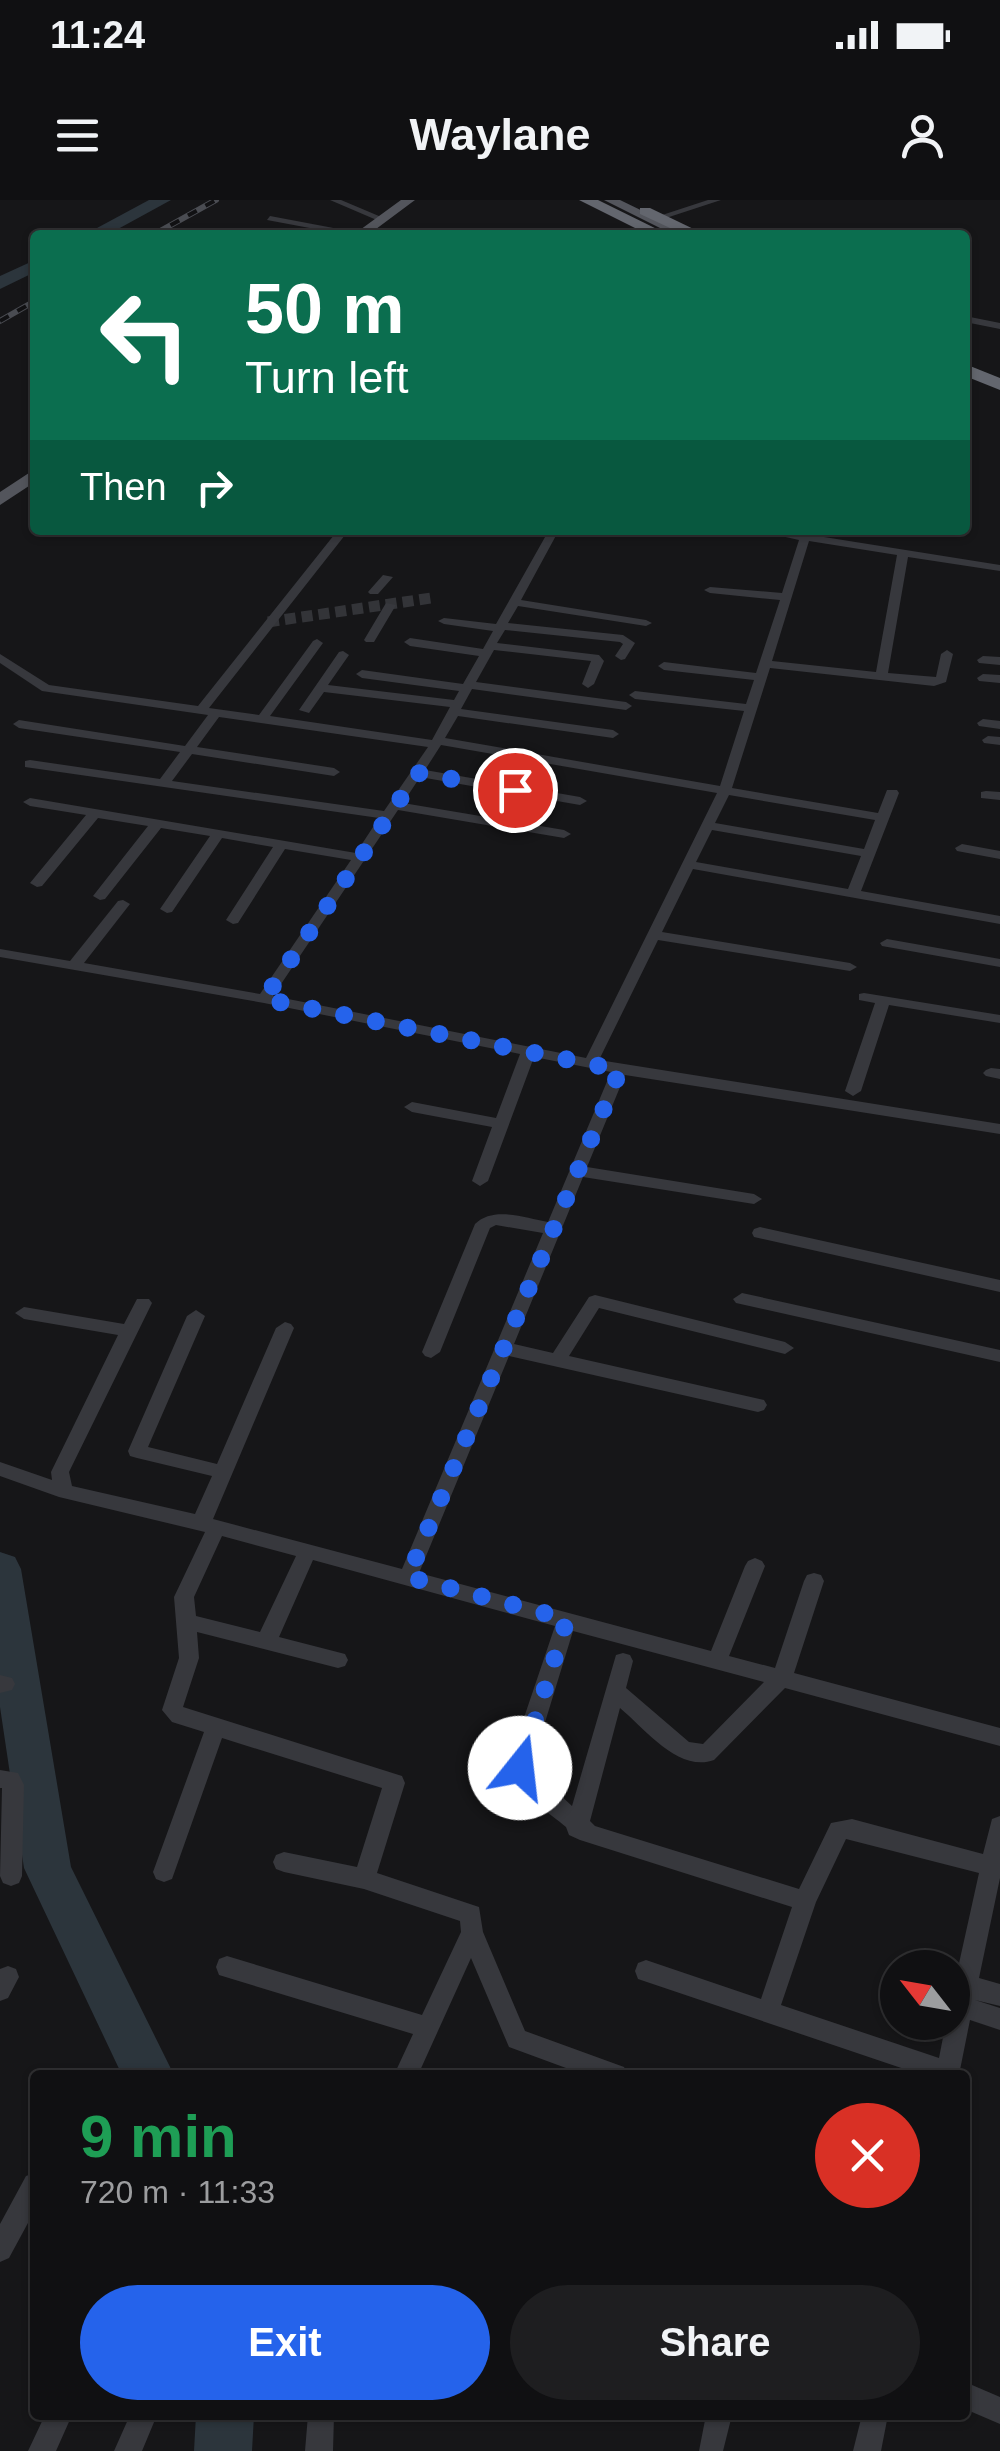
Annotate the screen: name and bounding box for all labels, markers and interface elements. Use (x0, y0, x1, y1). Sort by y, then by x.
text: 11:24 (50, 14, 145, 56)
icon: menu (50, 108, 105, 163)
icon: person (895, 108, 950, 163)
text: Waylane (410, 109, 590, 160)
icon: left (80, 270, 210, 400)
text: 50 m (245, 270, 405, 348)
text: Turn left (245, 352, 408, 403)
icon: right (187, 460, 242, 515)
text: Then (80, 466, 167, 508)
pin (473, 748, 558, 833)
icon: arrive (488, 763, 543, 818)
position arrow (468, 1716, 572, 1820)
north arrow (880, 1950, 970, 2040)
map controls (880, 1950, 970, 2040)
text: 9 min (80, 2103, 237, 2170)
button: close (815, 2103, 920, 2208)
text: 720 m · 11:33 (80, 2174, 275, 2210)
button: Exit (80, 2285, 490, 2400)
button: Share (510, 2285, 920, 2400)

